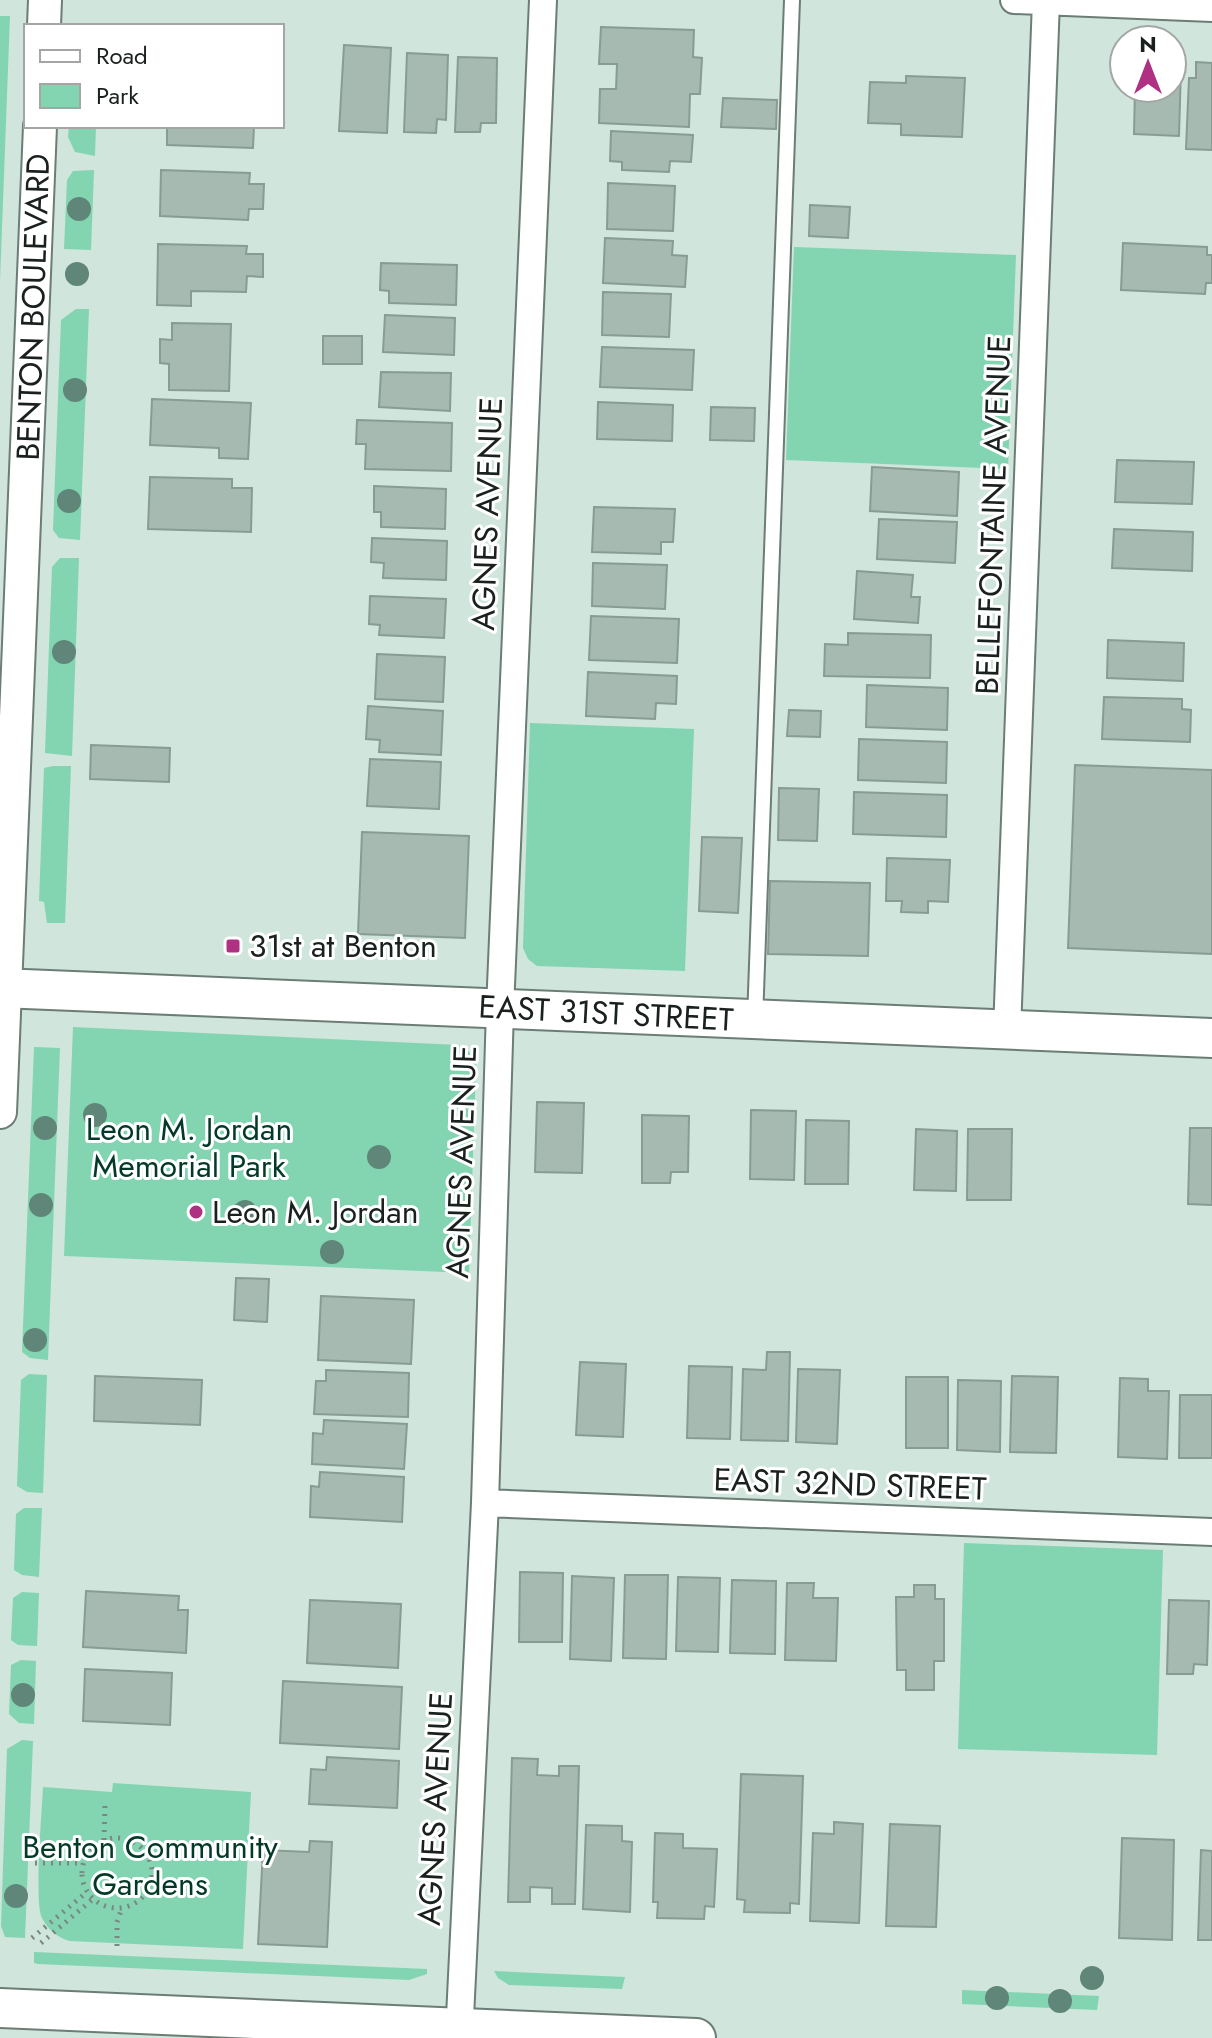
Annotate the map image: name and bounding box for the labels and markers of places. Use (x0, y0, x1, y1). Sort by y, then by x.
place label: 31st at Benton (249, 923, 437, 969)
marker: 31st at Benton (224, 937, 242, 955)
place label: Leon M. Jordan (212, 1189, 418, 1235)
marker: Leon M. Jordan (187, 1203, 205, 1221)

